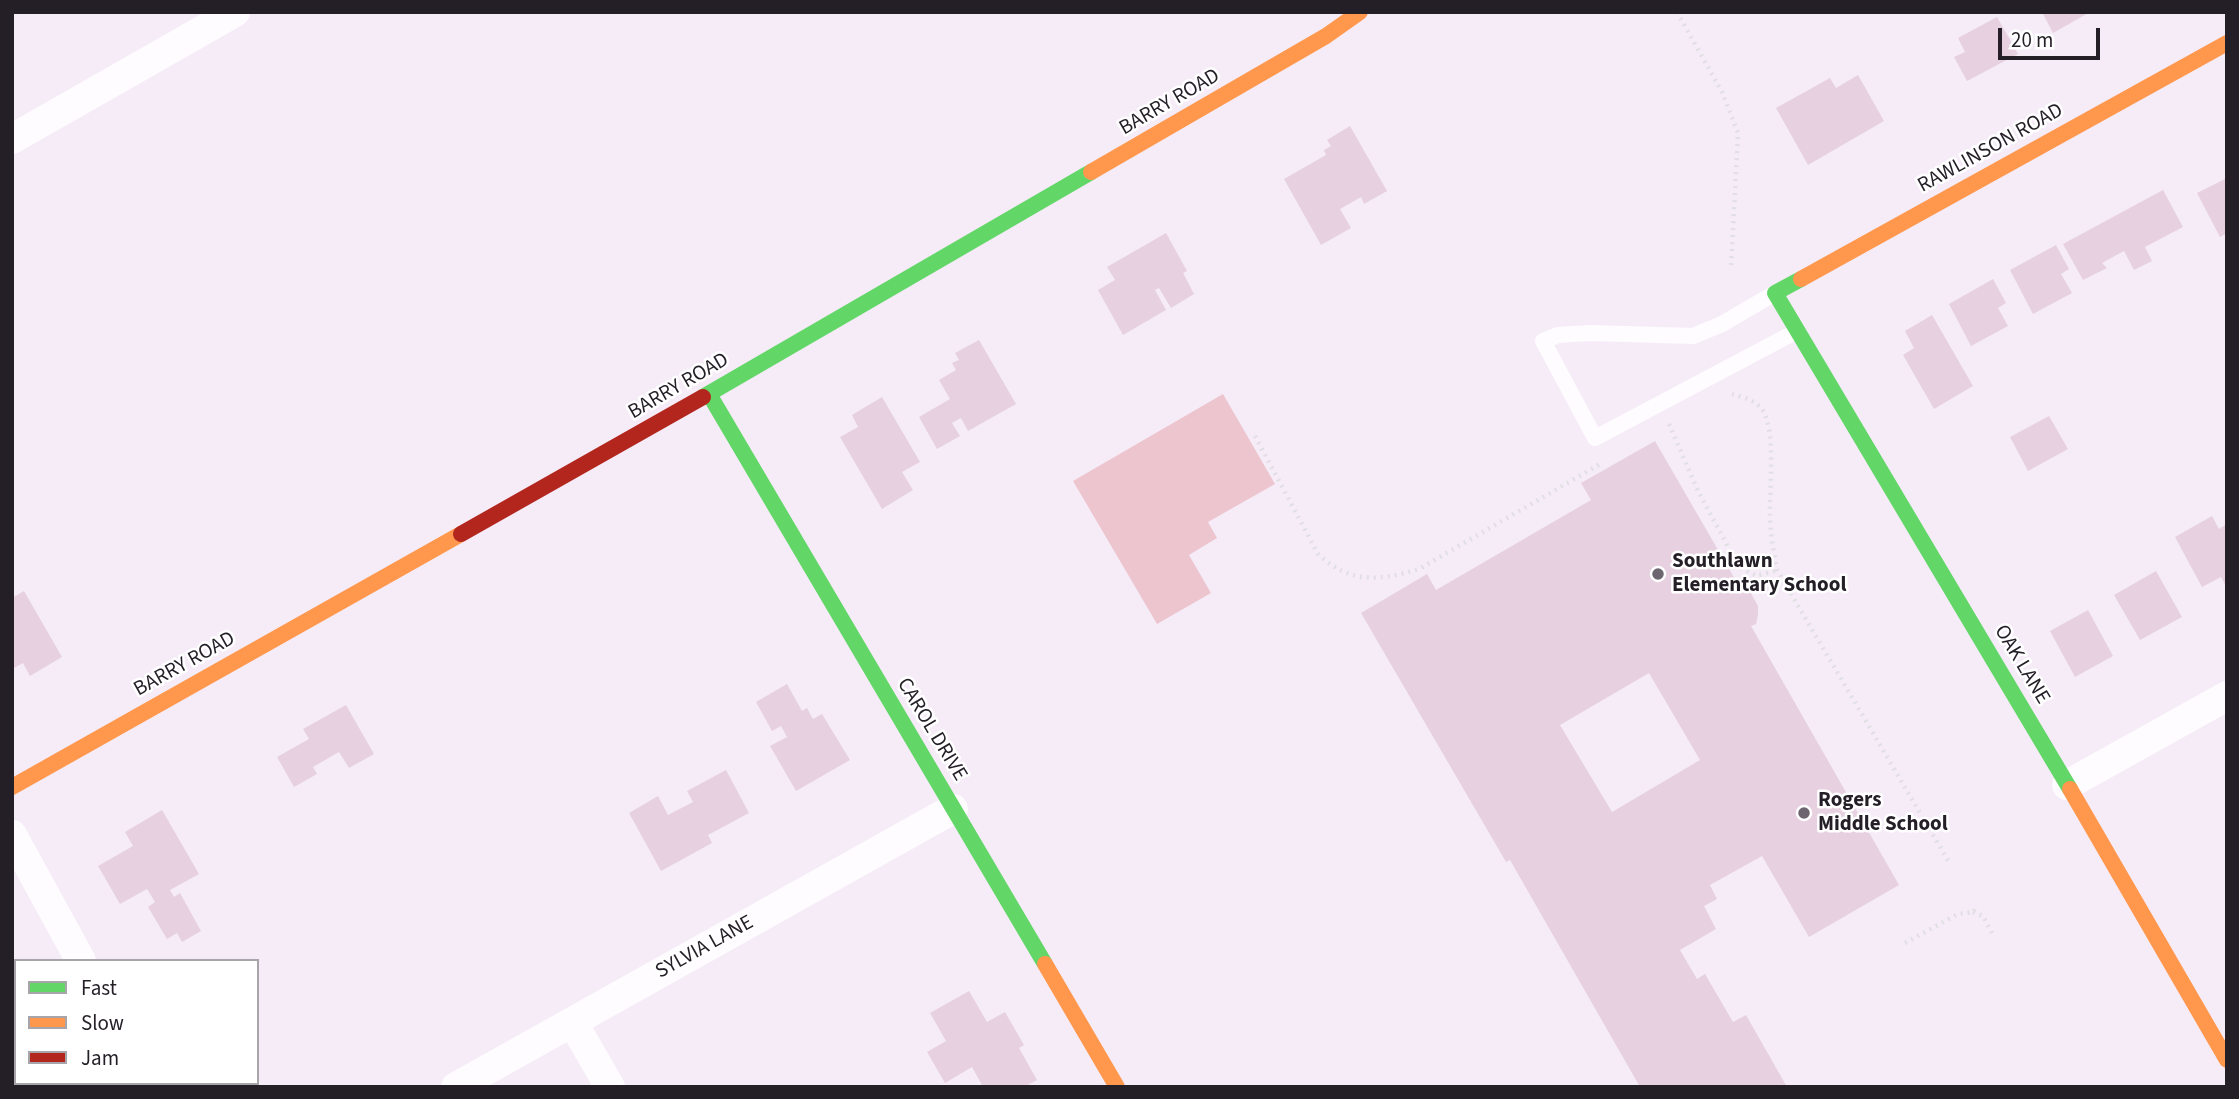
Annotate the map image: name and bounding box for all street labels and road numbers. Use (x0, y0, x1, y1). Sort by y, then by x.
street label: BARRY ROAD (1115, 64, 1225, 142)
street label: RAWLINSON ROAD (1914, 99, 2068, 199)
street label: BARRY ROAD (624, 348, 734, 426)
street label: OAK LANE (1988, 621, 2054, 709)
street label: BARRY ROAD (130, 627, 240, 703)
street label: CAROL DRIVE (890, 674, 972, 786)
street label: SYLVIA LANE (652, 911, 758, 985)

